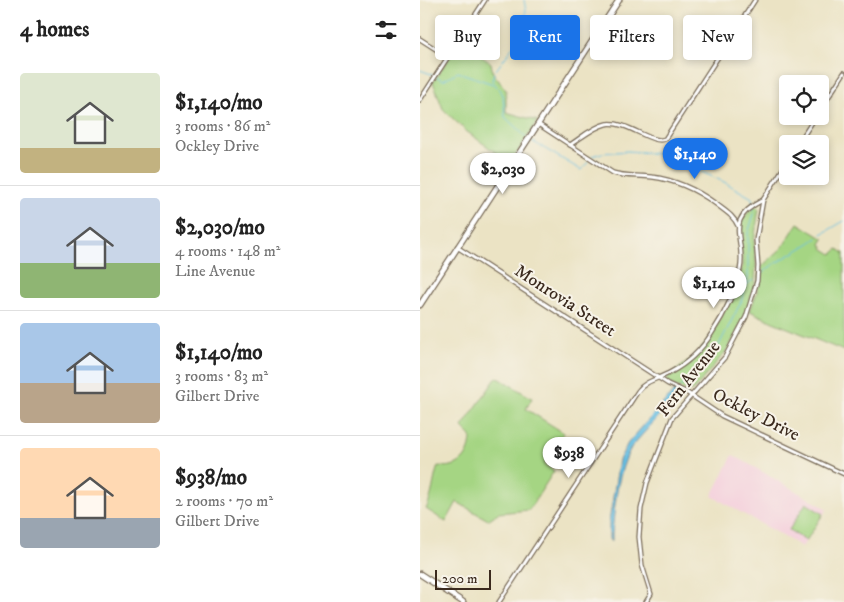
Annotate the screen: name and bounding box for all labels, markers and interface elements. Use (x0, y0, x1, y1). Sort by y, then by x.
chip: Buy (435, 15, 500, 60)
chip: Rent (510, 15, 580, 60)
chip: Filters (590, 15, 673, 60)
chip: New (683, 15, 752, 60)
icon: filters (372, 16, 400, 44)
text: 4 homes (20, 17, 89, 43)
map controls (779, 75, 829, 185)
button: locate (779, 75, 829, 125)
text: $1,140/mo (175, 90, 263, 116)
icon: home (60, 93, 120, 153)
text: 3 rooms · 86 m² (175, 116, 270, 136)
button: layers (779, 135, 829, 185)
text: Ockley Drive (175, 136, 259, 156)
pin: $1,140 (654, 138, 736, 180)
text: $1,140 (674, 144, 716, 164)
pin: $2,030 (462, 152, 544, 195)
text: $2,030 (481, 159, 525, 179)
text: $2,030/mo (175, 215, 265, 241)
icon: home (60, 218, 120, 278)
text: 4 rooms · 148 m² (175, 241, 280, 261)
street label: Monrovia Street (510, 260, 620, 342)
text: Line Avenue (175, 261, 255, 281)
pin: $1,140 (673, 266, 755, 309)
text: $1,140 (693, 273, 735, 293)
street label: Fern Avenue (653, 337, 725, 421)
text: $1,140/mo (175, 340, 263, 366)
icon: home (60, 343, 120, 403)
text: 3 rooms · 83 m² (175, 366, 268, 386)
street label: Ockley Drive (709, 384, 803, 446)
text: Gilbert Drive (175, 386, 259, 406)
pin: $938 (539, 436, 599, 479)
text: $938 (554, 443, 584, 463)
text: $938/mo (175, 465, 247, 491)
icon: home (60, 468, 120, 528)
text: 2 rooms · 70 m² (175, 491, 273, 511)
text: Gilbert Drive (175, 511, 259, 531)
scale bar (435, 567, 491, 590)
text: 200 m (442, 570, 477, 588)

